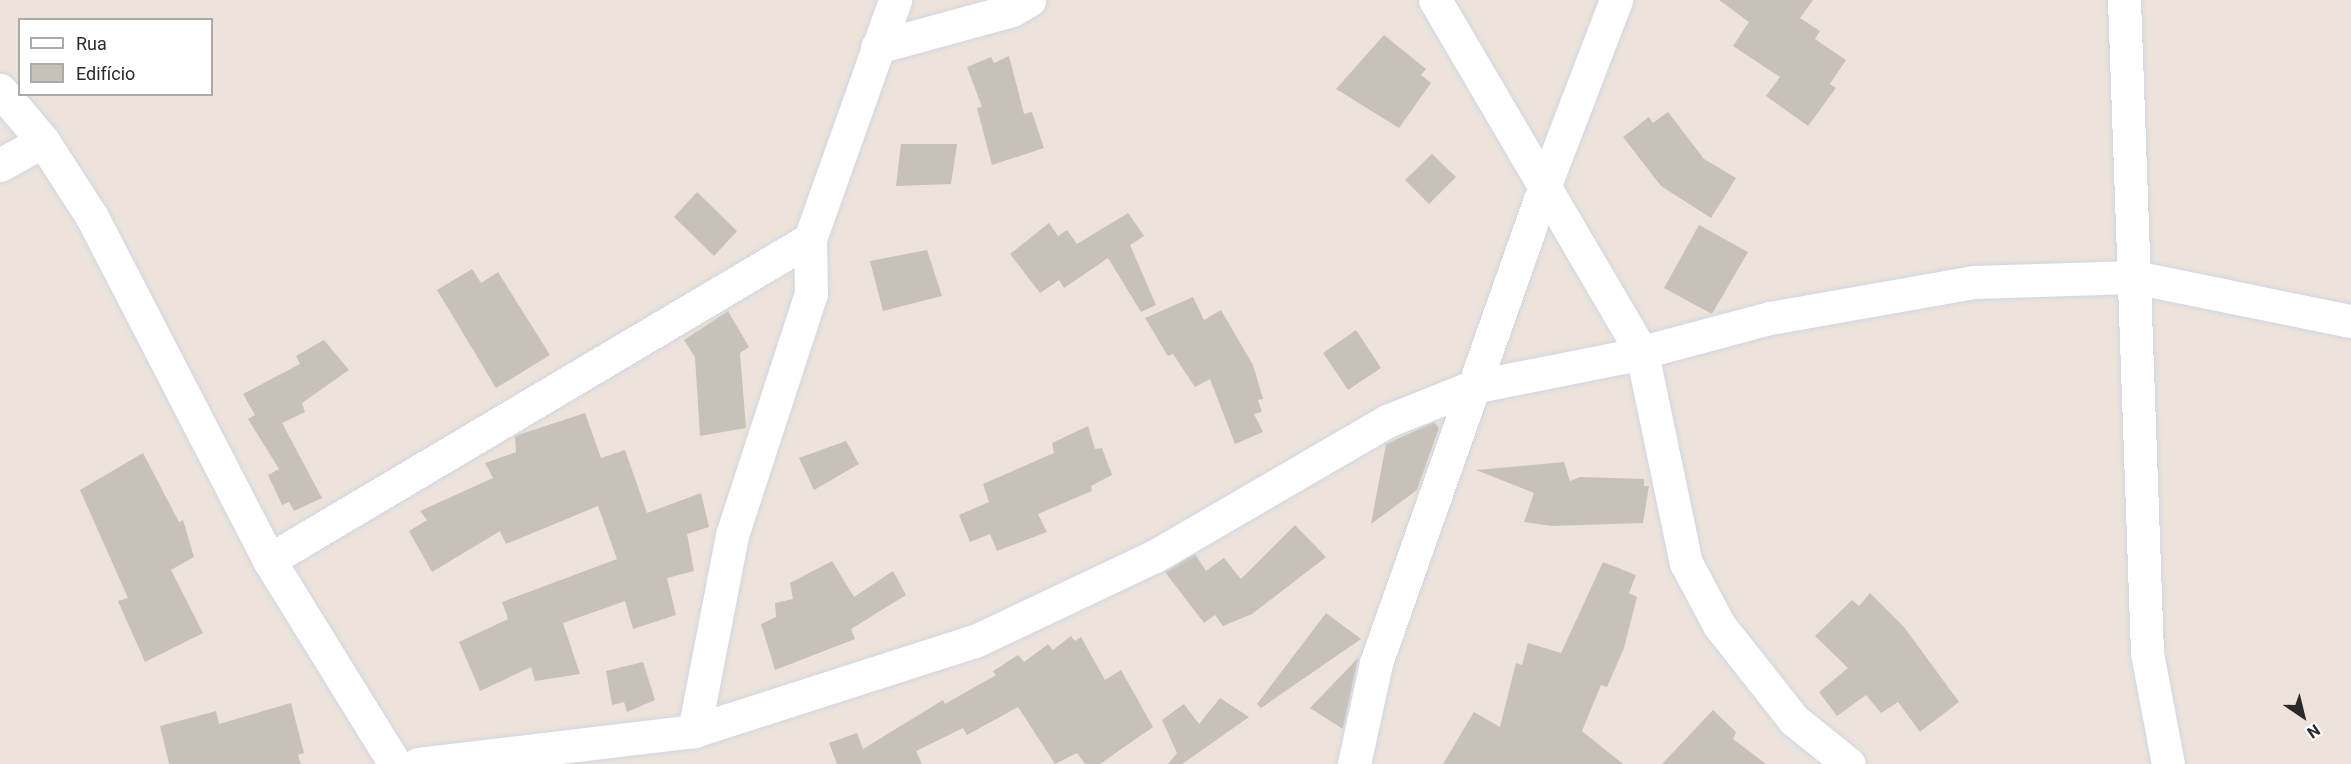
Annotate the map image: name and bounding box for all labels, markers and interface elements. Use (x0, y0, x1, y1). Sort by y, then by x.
legend (18, 18, 213, 96)
text: Rua (76, 33, 107, 54)
text: Edifício (76, 63, 135, 84)
north arrow (2273, 686, 2333, 746)
text: N (2304, 720, 2324, 742)

